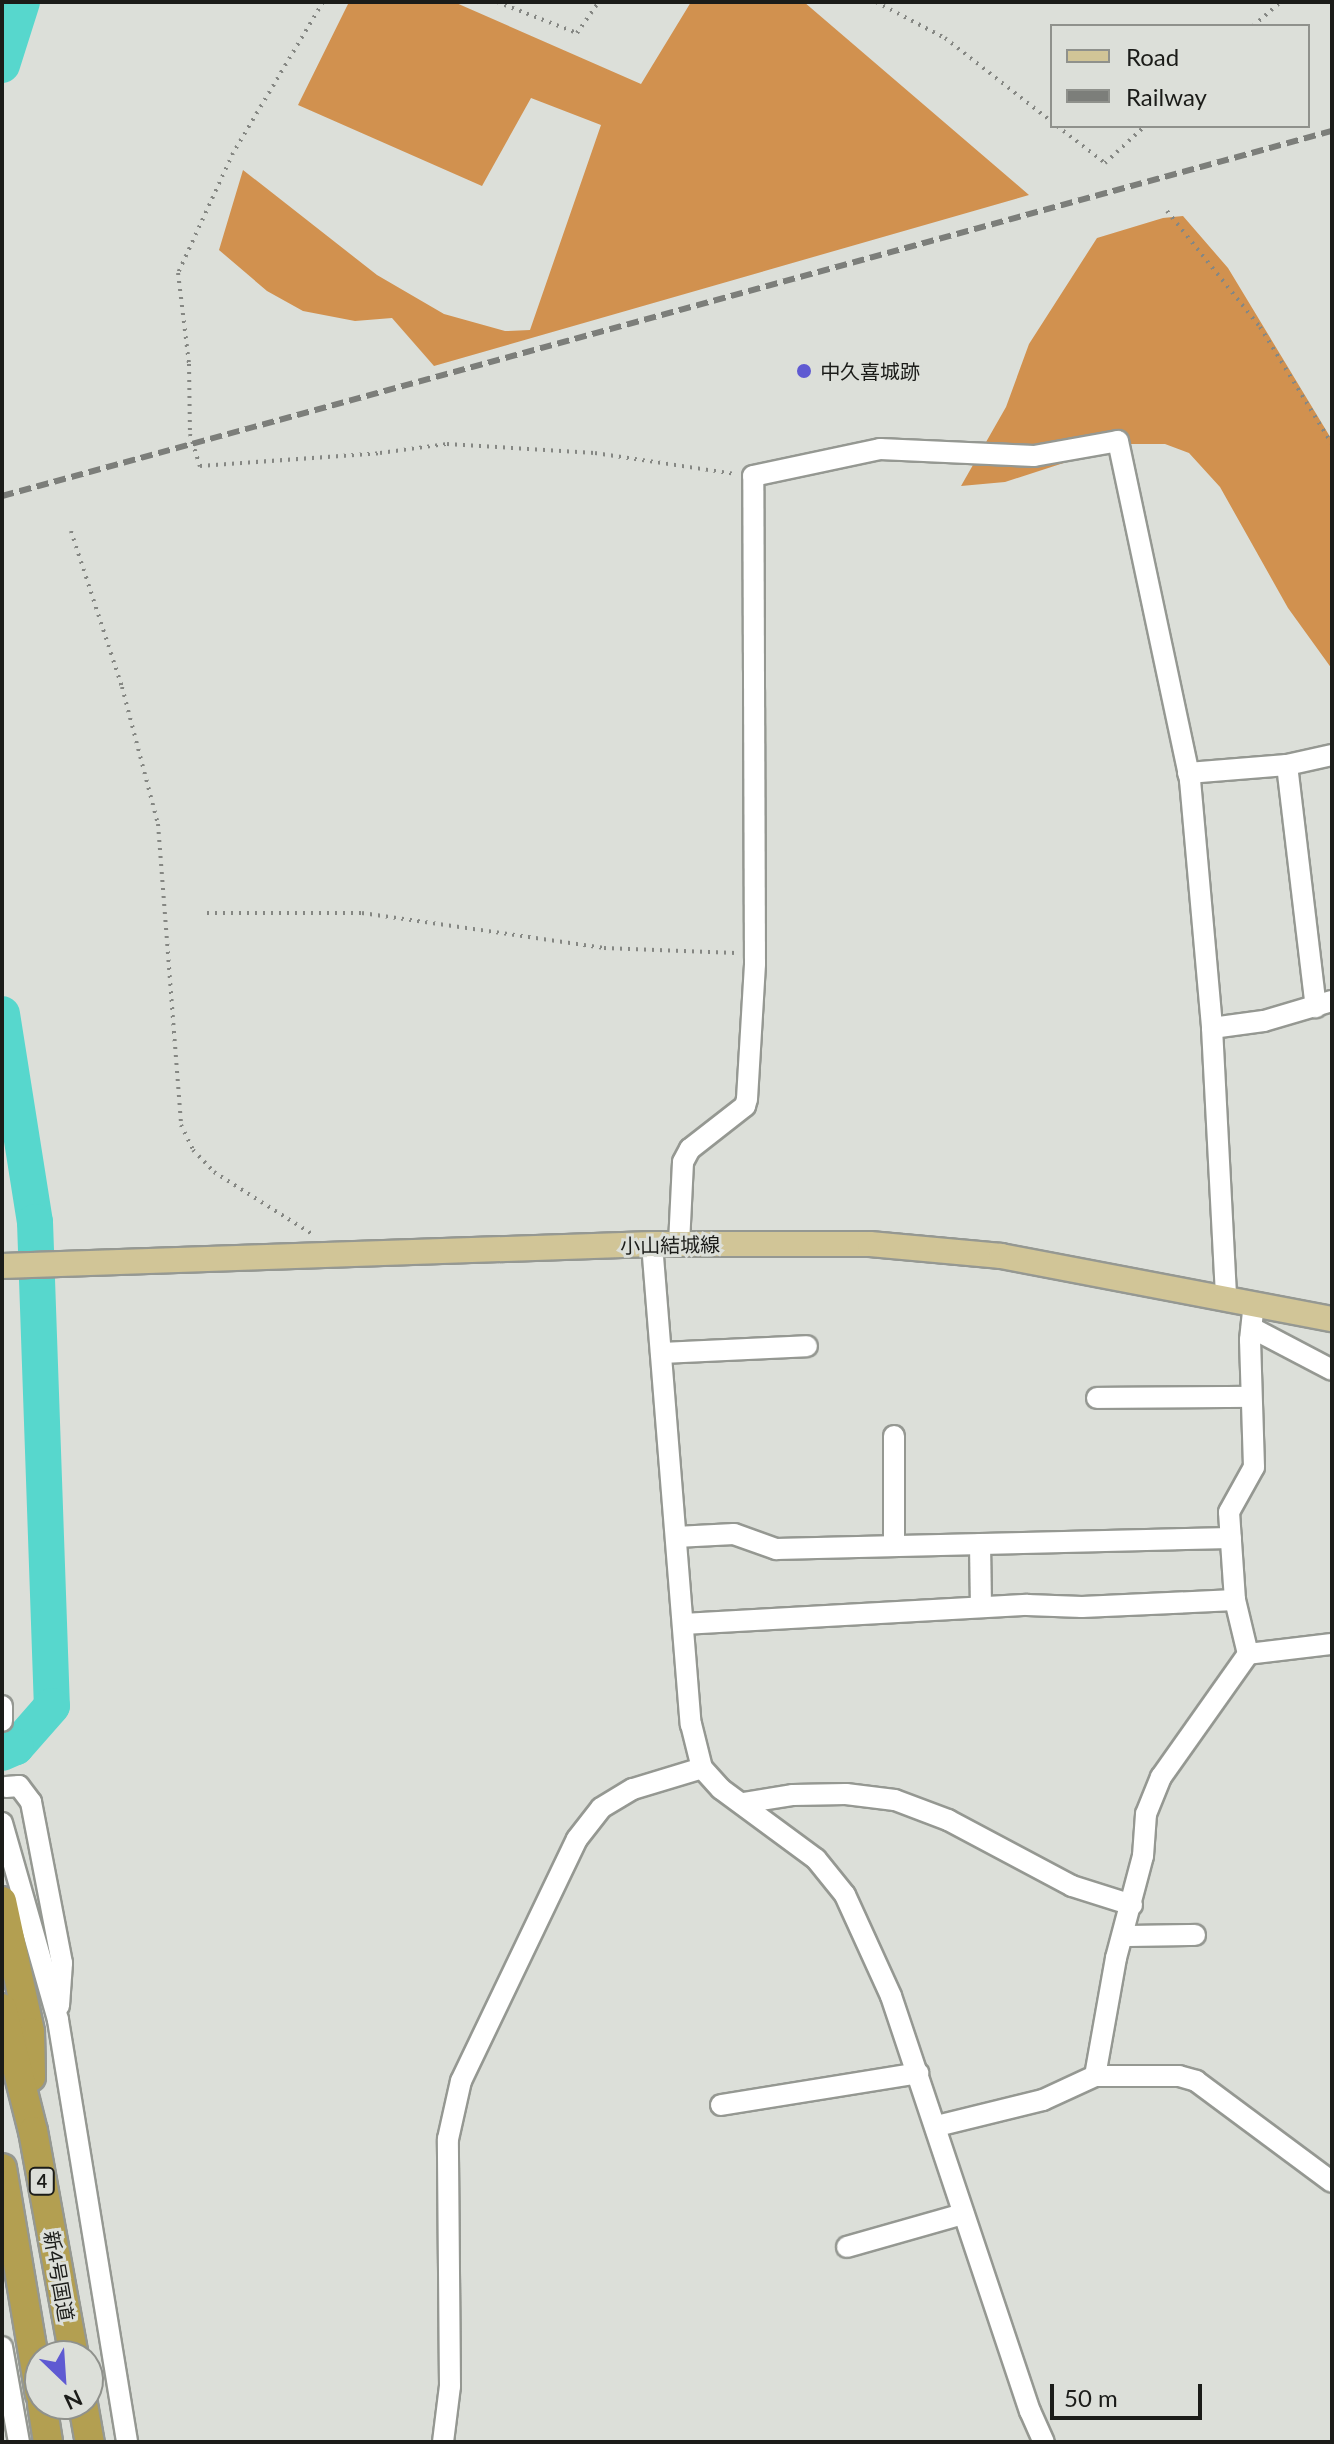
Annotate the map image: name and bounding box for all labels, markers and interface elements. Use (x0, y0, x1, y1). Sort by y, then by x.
legend (1050, 24, 1310, 128)
text: Road (1126, 42, 1179, 71)
text: Railway (1126, 82, 1207, 111)
place label: 中久喜城跡 (820, 359, 920, 383)
marker: 中久喜城跡 (795, 362, 813, 380)
street label: 小山結城線 (620, 1232, 720, 1258)
road number: 4 (28, 2167, 56, 2195)
street label: 新4号国道 (39, 2229, 79, 2323)
north arrow (24, 2340, 104, 2420)
scale bar (1054, 2368, 1206, 2418)
text: 50 m (1064, 2383, 1118, 2412)
text: N (60, 2385, 87, 2416)

